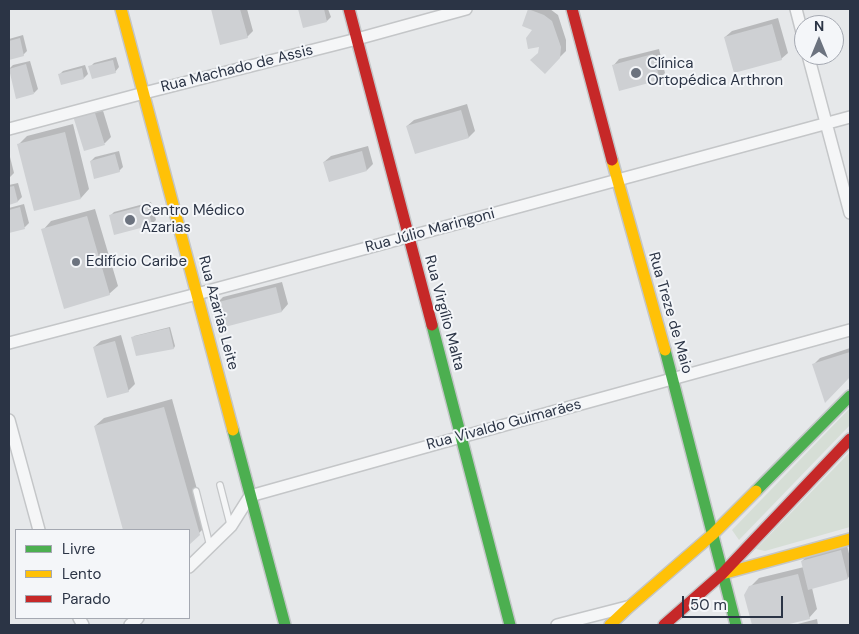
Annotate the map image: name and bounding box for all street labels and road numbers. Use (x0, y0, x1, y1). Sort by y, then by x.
street label: Rua Machado de Assis (159, 41, 315, 97)
street label: Rua Júlio Maringoni (363, 205, 497, 257)
street label: Rua Treze de Maio (644, 250, 696, 376)
street label: Rua Azarias Leite (194, 254, 242, 372)
street label: Rua Virgílio Malta (420, 254, 468, 372)
street label: Rua Vivaldo Guimarães (425, 396, 583, 454)

